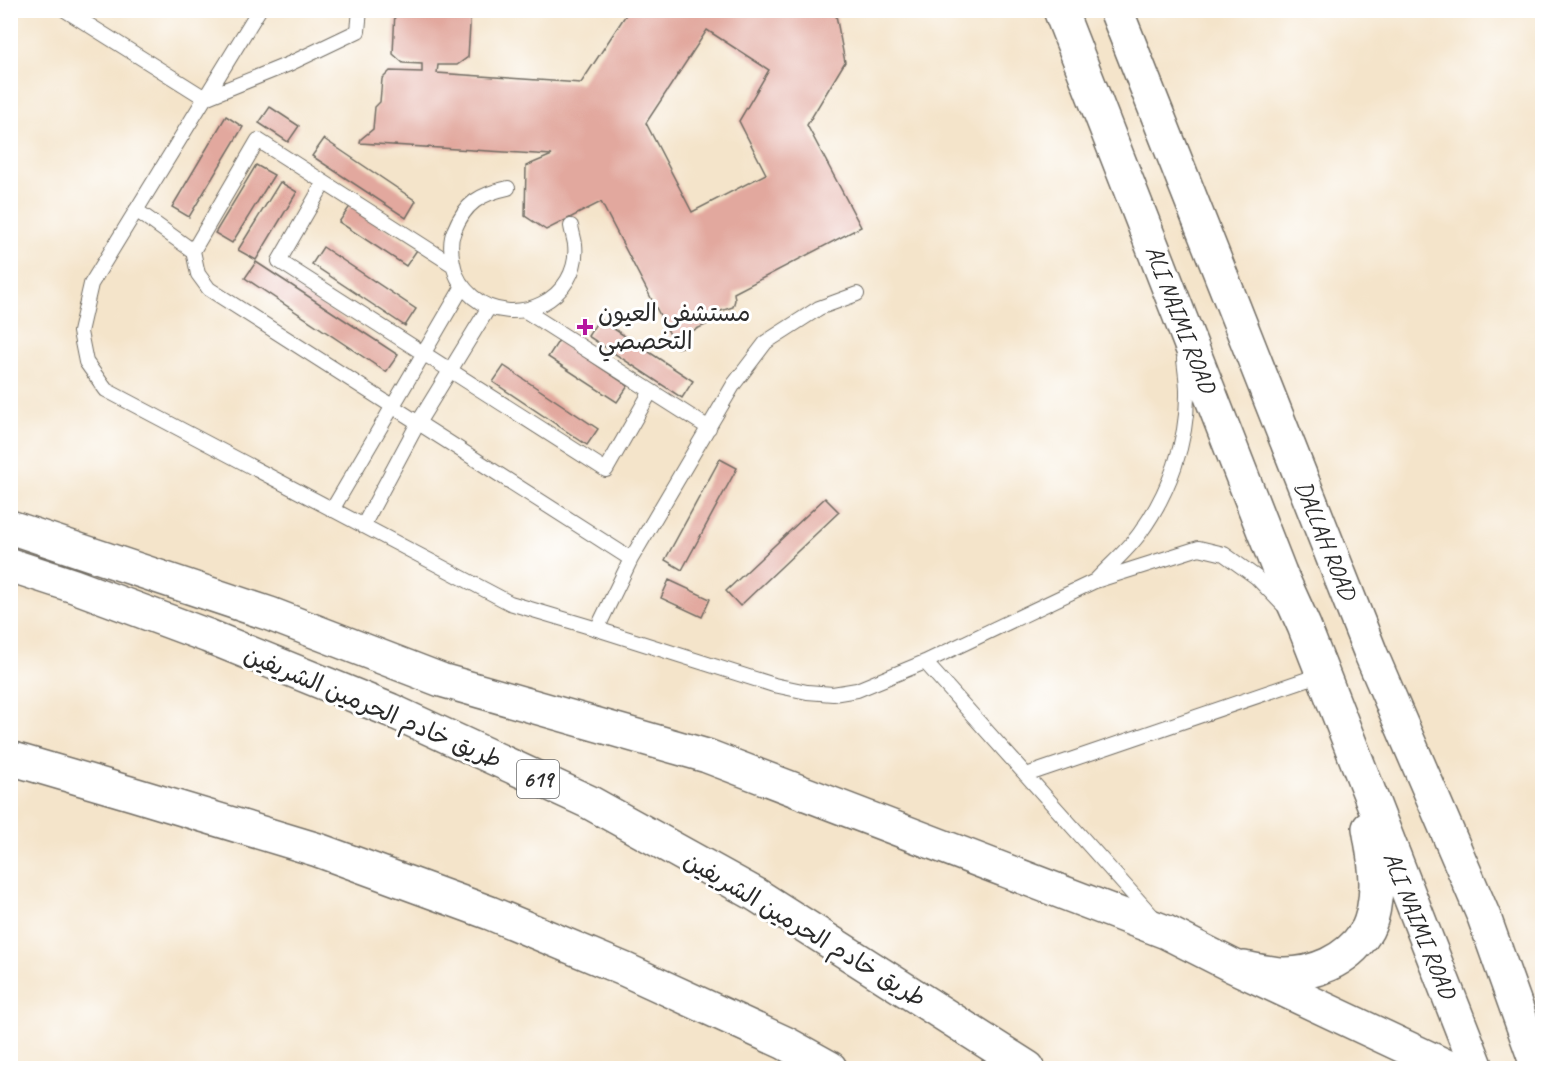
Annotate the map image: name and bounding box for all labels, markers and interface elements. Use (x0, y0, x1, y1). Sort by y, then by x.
street label: ALI NAIMI ROAD (1139, 241, 1224, 399)
place label: مستشفى العيون التخصصي (598, 298, 751, 362)
marker: مستشفى العيون التخصصي (576, 318, 594, 336)
street label: DALLAH ROAD (1289, 476, 1364, 606)
street label: طريق خادم الحرمين الشريفين (238, 639, 506, 778)
road number: 619 (517, 760, 559, 798)
street label: طريق خادم الحرمين الشريفين (677, 845, 932, 1016)
street label: ALI NAIMI ROAD (1377, 847, 1464, 1005)

